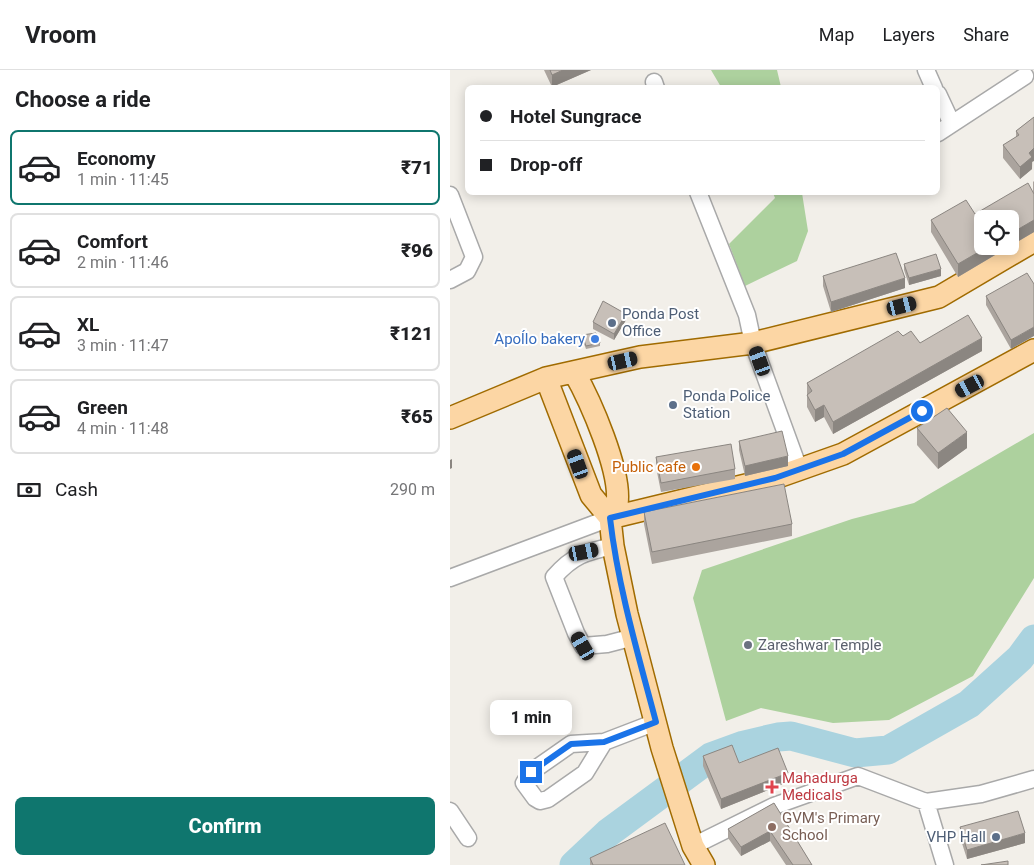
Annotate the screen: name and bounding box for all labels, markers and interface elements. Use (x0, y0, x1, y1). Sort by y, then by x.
text: Vroom (25, 21, 97, 49)
text: Map (819, 24, 854, 45)
text: Layers (882, 24, 935, 45)
text: Share (963, 24, 1009, 45)
text: Choose a ride (15, 87, 151, 112)
text: Hotel Sungrace (510, 105, 641, 128)
icon: car (17, 145, 62, 190)
text: Economy (77, 147, 156, 170)
text: Drop-off (510, 153, 582, 176)
text: ₹71 (401, 156, 433, 179)
text: 1 min · 11:45 (77, 170, 169, 189)
map controls (974, 210, 1019, 255)
button: locate (974, 210, 1019, 255)
icon: car (17, 228, 62, 273)
text: Comfort (77, 230, 148, 253)
text: ₹96 (401, 239, 433, 262)
text: 2 min · 11:46 (77, 253, 169, 272)
car (885, 295, 918, 317)
place label: Ponda Post Office (622, 305, 699, 340)
icon: car (17, 311, 62, 356)
text: XL (77, 313, 99, 336)
marker: Ponda Post Office (606, 317, 618, 329)
text: ₹121 (390, 322, 433, 345)
place label: Apoĺlo bakery (494, 330, 585, 348)
marker: Apoĺlo bakery (589, 333, 601, 345)
text: 3 min · 11:47 (77, 336, 169, 355)
car (747, 344, 772, 378)
car (606, 350, 639, 372)
car (953, 372, 986, 400)
place label: Ponda Police Station (683, 387, 771, 422)
icon: car (17, 394, 62, 439)
text: Green (77, 396, 128, 419)
marker: Ponda Police Station (667, 399, 679, 411)
route start (911, 400, 933, 422)
text: ₹65 (401, 405, 433, 428)
text: 4 min · 11:48 (77, 419, 169, 438)
car (565, 447, 590, 481)
place label: Public cafe (612, 458, 686, 476)
marker: Public cafe (690, 461, 702, 473)
icon: cash (15, 476, 43, 504)
text: Cash (55, 478, 98, 501)
text: 290 m (390, 480, 435, 499)
car (567, 542, 600, 562)
car (569, 629, 596, 663)
place label: Zareshwar Temple (758, 636, 881, 654)
marker: Zareshwar Temple (742, 639, 754, 651)
callout: 1 min (490, 700, 572, 734)
text: 1 min (511, 708, 551, 727)
route end (520, 761, 542, 783)
place label: Mahadurga Medicals (782, 769, 858, 804)
marker: Mahadurga Medicals (766, 781, 778, 793)
button: Confirm (15, 797, 435, 855)
place label: GVM's Primary School (782, 809, 880, 844)
marker: GVM's Primary School (766, 821, 778, 833)
place label: VHP Hall (926, 828, 986, 846)
marker: VHP Hall (990, 831, 1002, 843)

